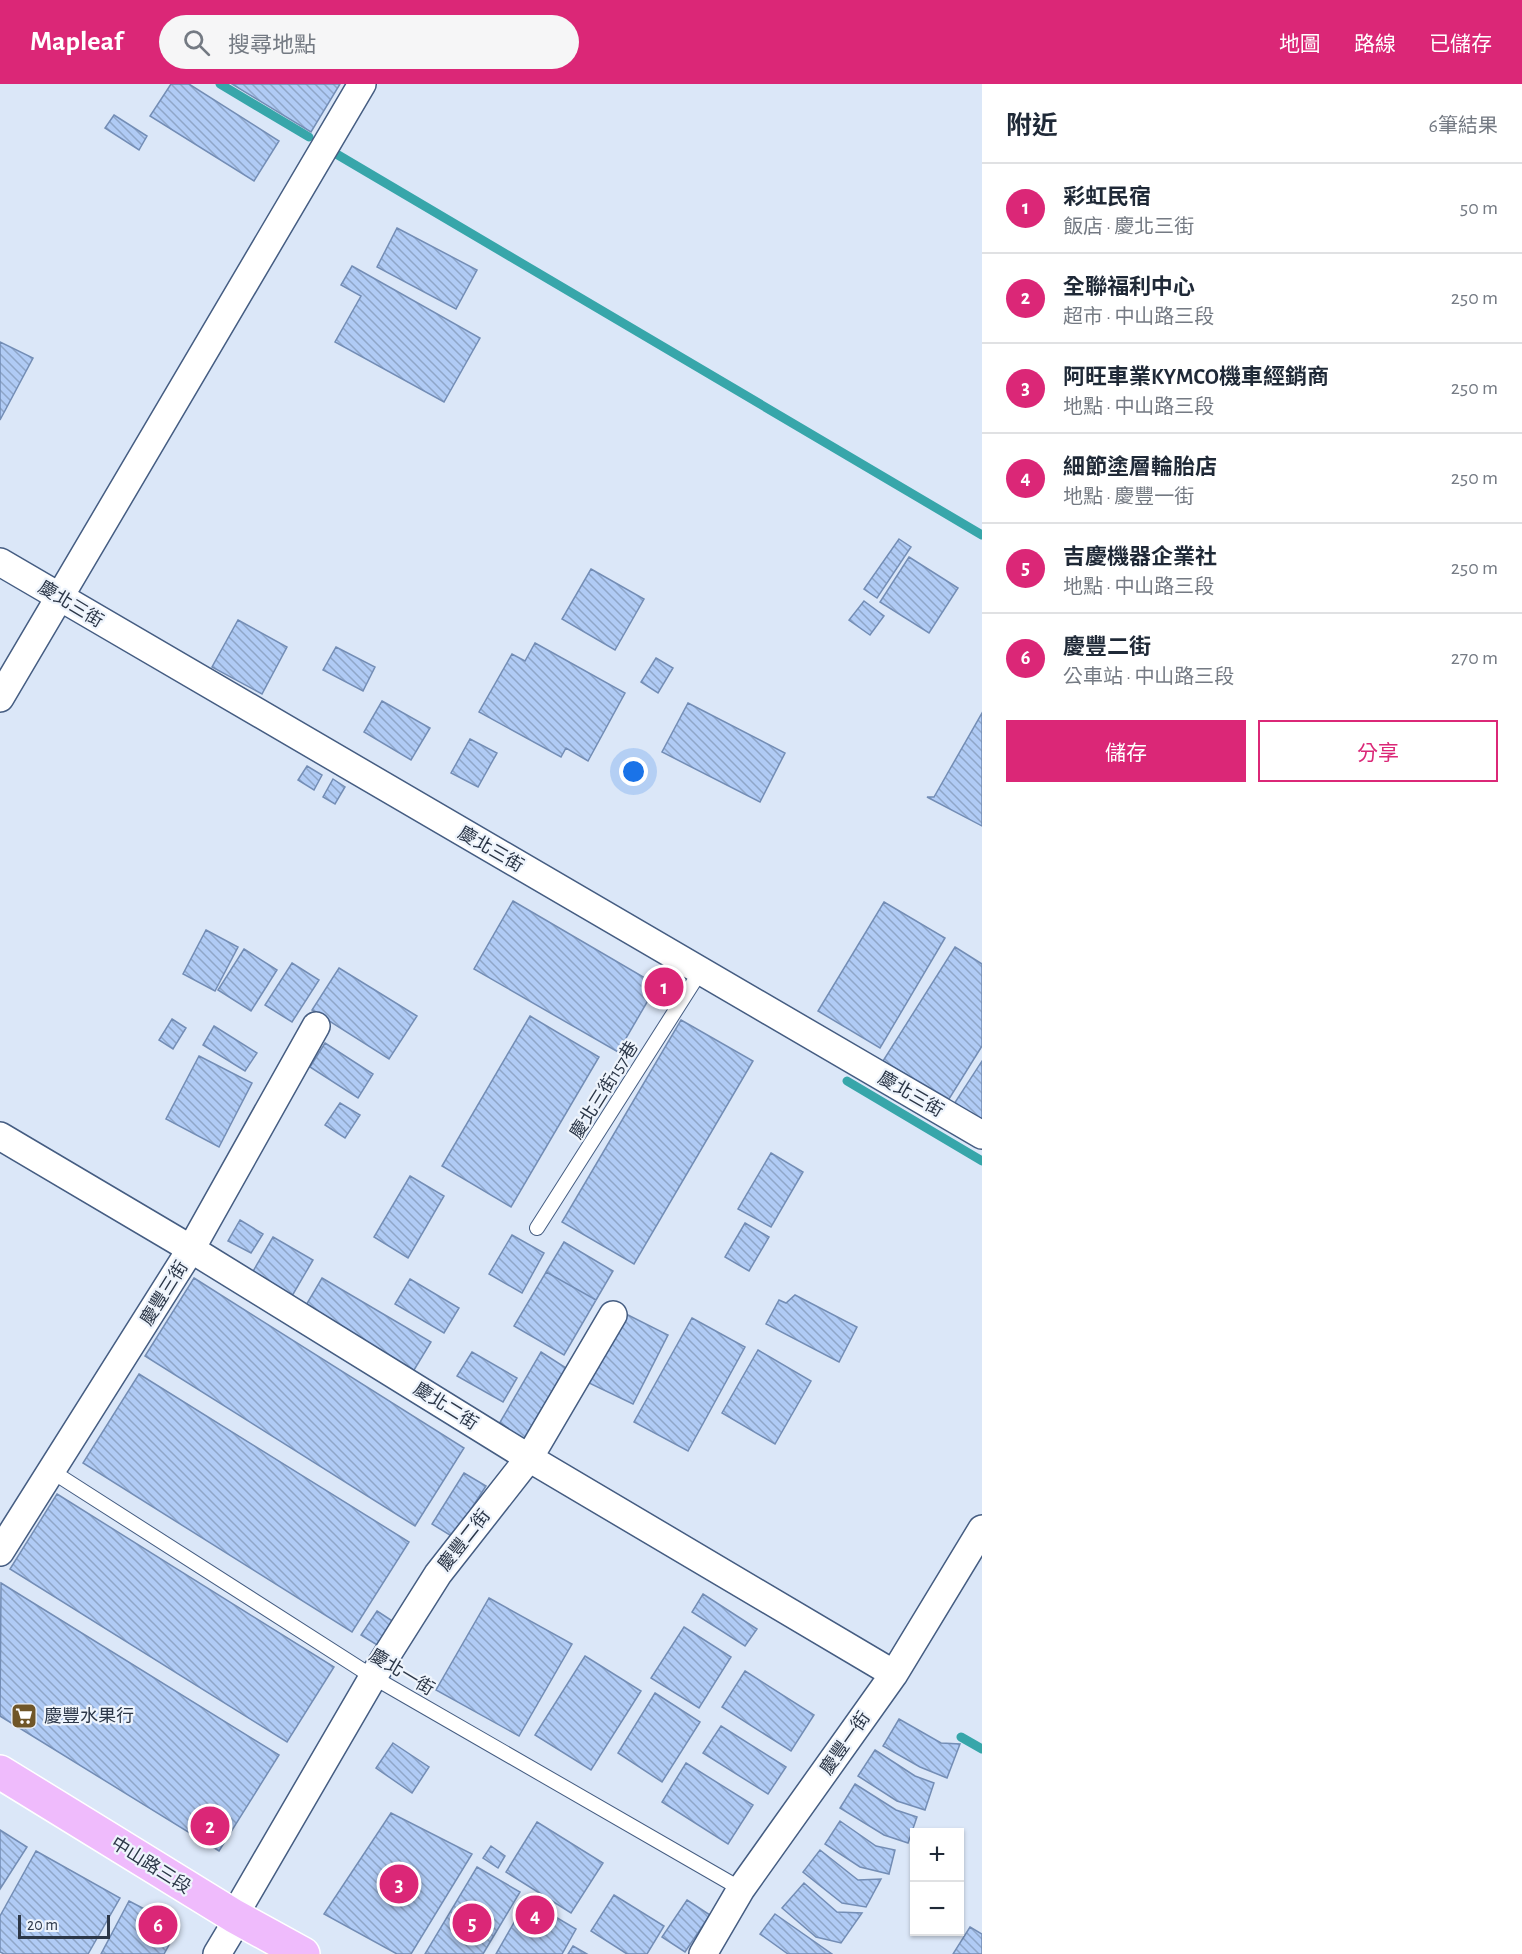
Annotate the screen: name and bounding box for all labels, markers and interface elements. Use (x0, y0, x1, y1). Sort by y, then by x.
search box (159, 15, 579, 69)
icon: search (180, 26, 213, 59)
text: Mapleaf (30, 28, 123, 56)
text: 搜尋地點 (228, 34, 316, 56)
text: 地圖 (1279, 34, 1321, 55)
text: 路線 (1354, 34, 1396, 55)
text: 已儲存 (1429, 34, 1492, 55)
text: 附近 (1006, 113, 1058, 139)
text: 6筆結果 (1429, 116, 1498, 136)
text: 彩虹民宿 (1063, 186, 1151, 208)
text: 1 (1022, 198, 1029, 218)
text: 50 m (1460, 198, 1498, 218)
text: 飯店 · 慶北三街 (1063, 217, 1194, 237)
text: 全聯福利中心 (1063, 276, 1195, 298)
text: 2 (1021, 288, 1030, 308)
text: 250 m (1451, 288, 1498, 308)
text: 超市 · 中山路三段 (1063, 307, 1214, 327)
text: 阿旺車業KYMCO機車經銷商 (1063, 366, 1329, 388)
text: 3 (1021, 378, 1030, 398)
text: 250 m (1451, 378, 1498, 398)
text: 地點 · 中山路三段 (1063, 397, 1214, 417)
text: 細節塗層輪胎店 (1063, 456, 1217, 478)
text: 4 (1020, 468, 1031, 488)
text: 250 m (1451, 468, 1498, 488)
text: 地點 · 慶豐一街 (1063, 487, 1194, 507)
text: 吉慶機器企業社 (1063, 546, 1217, 568)
text: 5 (1021, 558, 1030, 578)
text: 250 m (1451, 558, 1498, 578)
street label: 慶北三街 (35, 577, 107, 631)
text: 地點 · 中山路三段 (1063, 577, 1214, 597)
text: 慶豐二街 (1063, 636, 1151, 658)
text: 6 (1021, 648, 1030, 668)
text: 270 m (1451, 648, 1498, 668)
text: 公車站 · 中山路三段 (1063, 667, 1234, 687)
button: 儲存 (1006, 720, 1246, 782)
button: 分享 (1258, 720, 1498, 782)
your location (619, 757, 648, 786)
street label: 慶北三街 (455, 822, 527, 876)
pin: 1 (644, 964, 684, 1010)
street label: 慶北三街157巷 (566, 1038, 642, 1142)
street label: 慶北三街 (875, 1067, 947, 1121)
street label: 慶豐三街 (136, 1257, 192, 1329)
street label: 慶北二街 (410, 1378, 482, 1434)
street label: 慶豐二街 (434, 1505, 494, 1575)
street label: 慶北一街 (366, 1645, 438, 1699)
supermarket icon: 慶豐水果行 (9, 1701, 39, 1731)
place label: 慶豐水果行 (44, 1706, 134, 1726)
street label: 慶豐一街 (816, 1708, 874, 1778)
pin: 2 (190, 1804, 230, 1848)
map controls (910, 1828, 964, 1936)
button: + (910, 1828, 964, 1882)
street label: 中山路三段 (108, 1833, 194, 1897)
pin: 3 (380, 1862, 418, 1906)
button: − (910, 1882, 964, 1936)
pin: 4 (516, 1892, 554, 1938)
pin: 5 (452, 1900, 492, 1946)
pin: 6 (138, 1902, 178, 1948)
scale bar (18, 1912, 110, 1940)
text: 20 m (27, 1917, 58, 1933)

